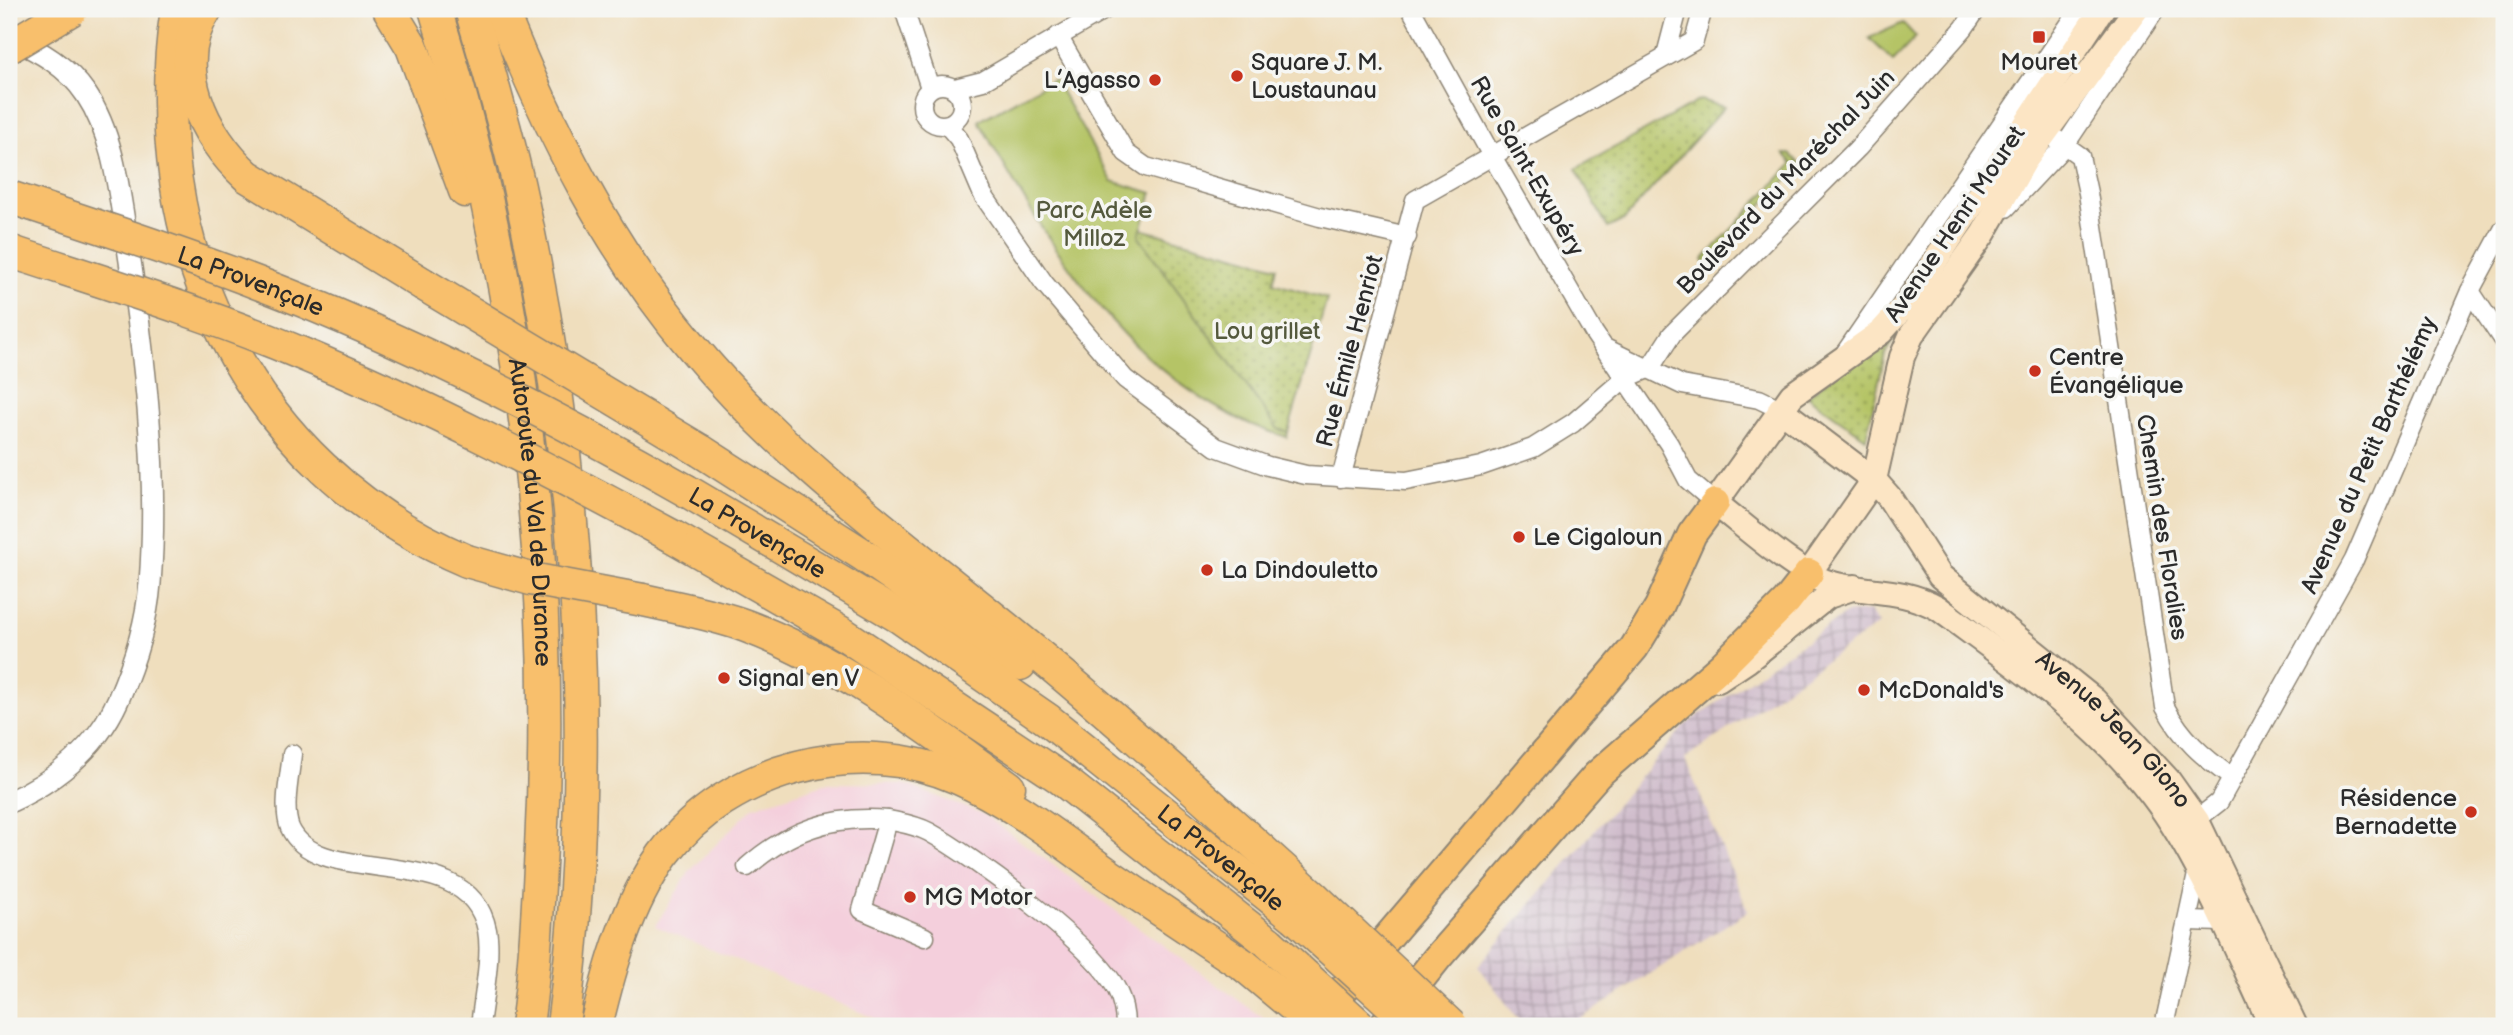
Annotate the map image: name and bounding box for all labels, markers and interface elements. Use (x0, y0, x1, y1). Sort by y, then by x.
marker: Mouret (2031, 29, 2047, 45)
place label: Square J. M. Loustaunau (1251, 48, 1382, 105)
place label: Mouret (2000, 48, 2078, 77)
street label: Boulevard du Maréchal Juin (1671, 63, 1901, 301)
place label: L’Agasso (1044, 66, 1141, 95)
marker: Square J. M. Loustaunau (1229, 68, 1245, 84)
street label: Rue Saint-Exupéry (1464, 71, 1590, 261)
marker: L’Agasso (1147, 72, 1163, 88)
street label: Avenue Henri Mouret (1879, 120, 2032, 328)
park label: Parc Adèle Milloz (1036, 196, 1152, 253)
street label: La Provençale (173, 240, 328, 322)
street label: Rue Émile Henriot (1309, 251, 1390, 450)
street label: Avenue du Petit Barthélémy (2295, 312, 2443, 598)
park label: Lou grillet (1214, 317, 1321, 346)
place label: Centre Évangélique (2049, 343, 2184, 400)
street label: Autoroute du Val de Durance (502, 356, 558, 667)
marker: Centre Évangélique (2027, 363, 2043, 379)
street label: Chemin des Floralies (2130, 412, 2194, 642)
street label: La Provençale (684, 481, 831, 585)
place label: Le Cigaloun (1533, 523, 1662, 552)
marker: Le Cigaloun (1511, 529, 1527, 545)
place label: La Dindouletto (1221, 556, 1378, 585)
marker: La Dindouletto (1199, 562, 1215, 578)
street label: Avenue Jean Giono (2030, 645, 2198, 814)
place label: Signal en V (738, 664, 859, 693)
marker: Signal en V (716, 670, 732, 686)
place label: McDonald's (1878, 676, 2004, 705)
marker: McDonald's (1856, 682, 1872, 698)
place label: Résidence Bernadette (2334, 784, 2457, 841)
street label: La Provençale (1151, 798, 1291, 918)
marker: Résidence Bernadette (2463, 804, 2479, 820)
place label: MG Motor (924, 883, 1033, 912)
marker: MG Motor (902, 889, 918, 905)

